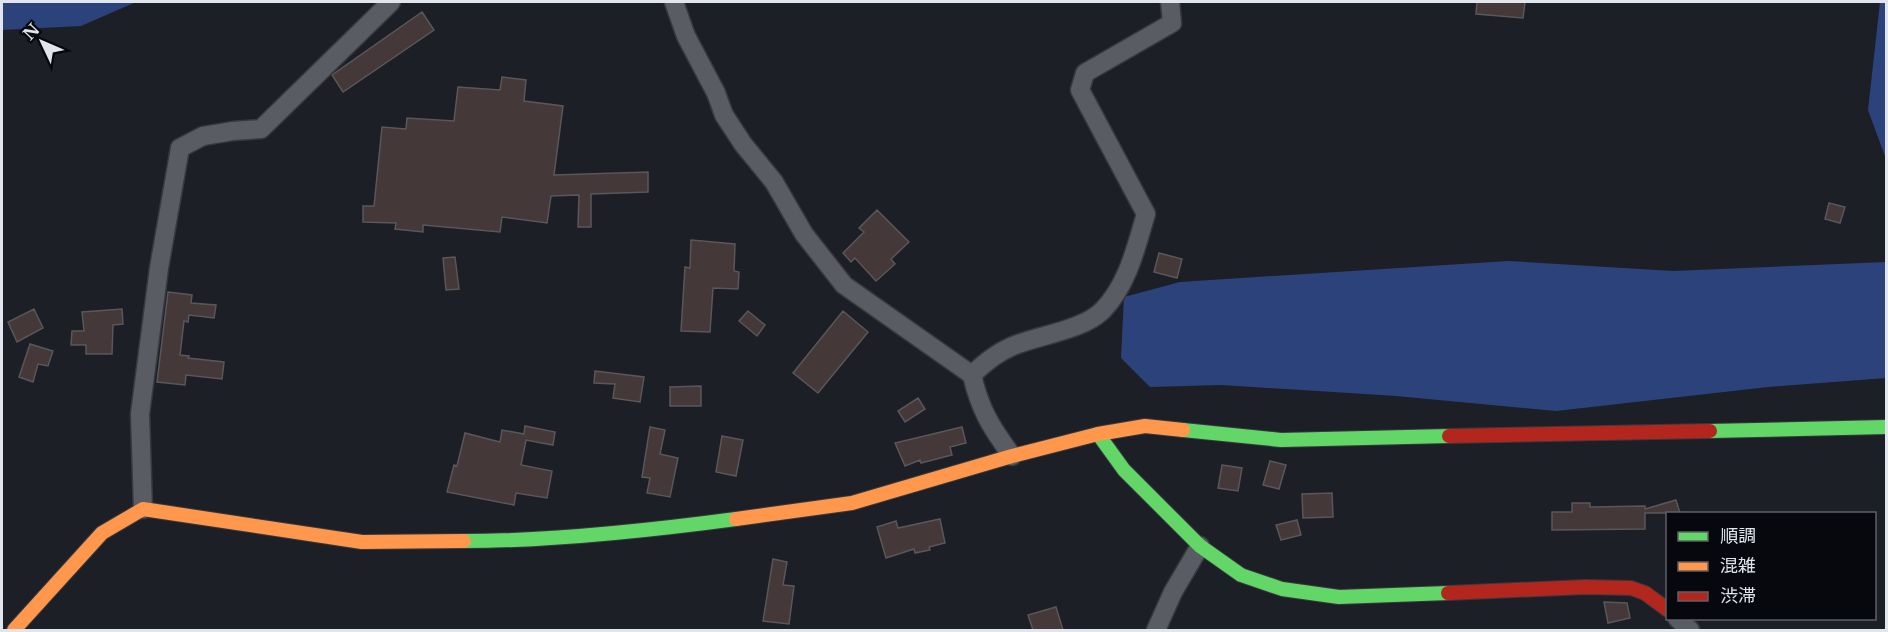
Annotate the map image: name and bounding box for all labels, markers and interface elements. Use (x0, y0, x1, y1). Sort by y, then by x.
north arrow (12, 12, 72, 72)
text: N (19, 19, 44, 44)
legend (1666, 512, 1876, 620)
text: 順調 (1720, 525, 1756, 547)
text: 混雑 (1720, 555, 1756, 577)
text: 渋滞 (1720, 585, 1756, 607)

